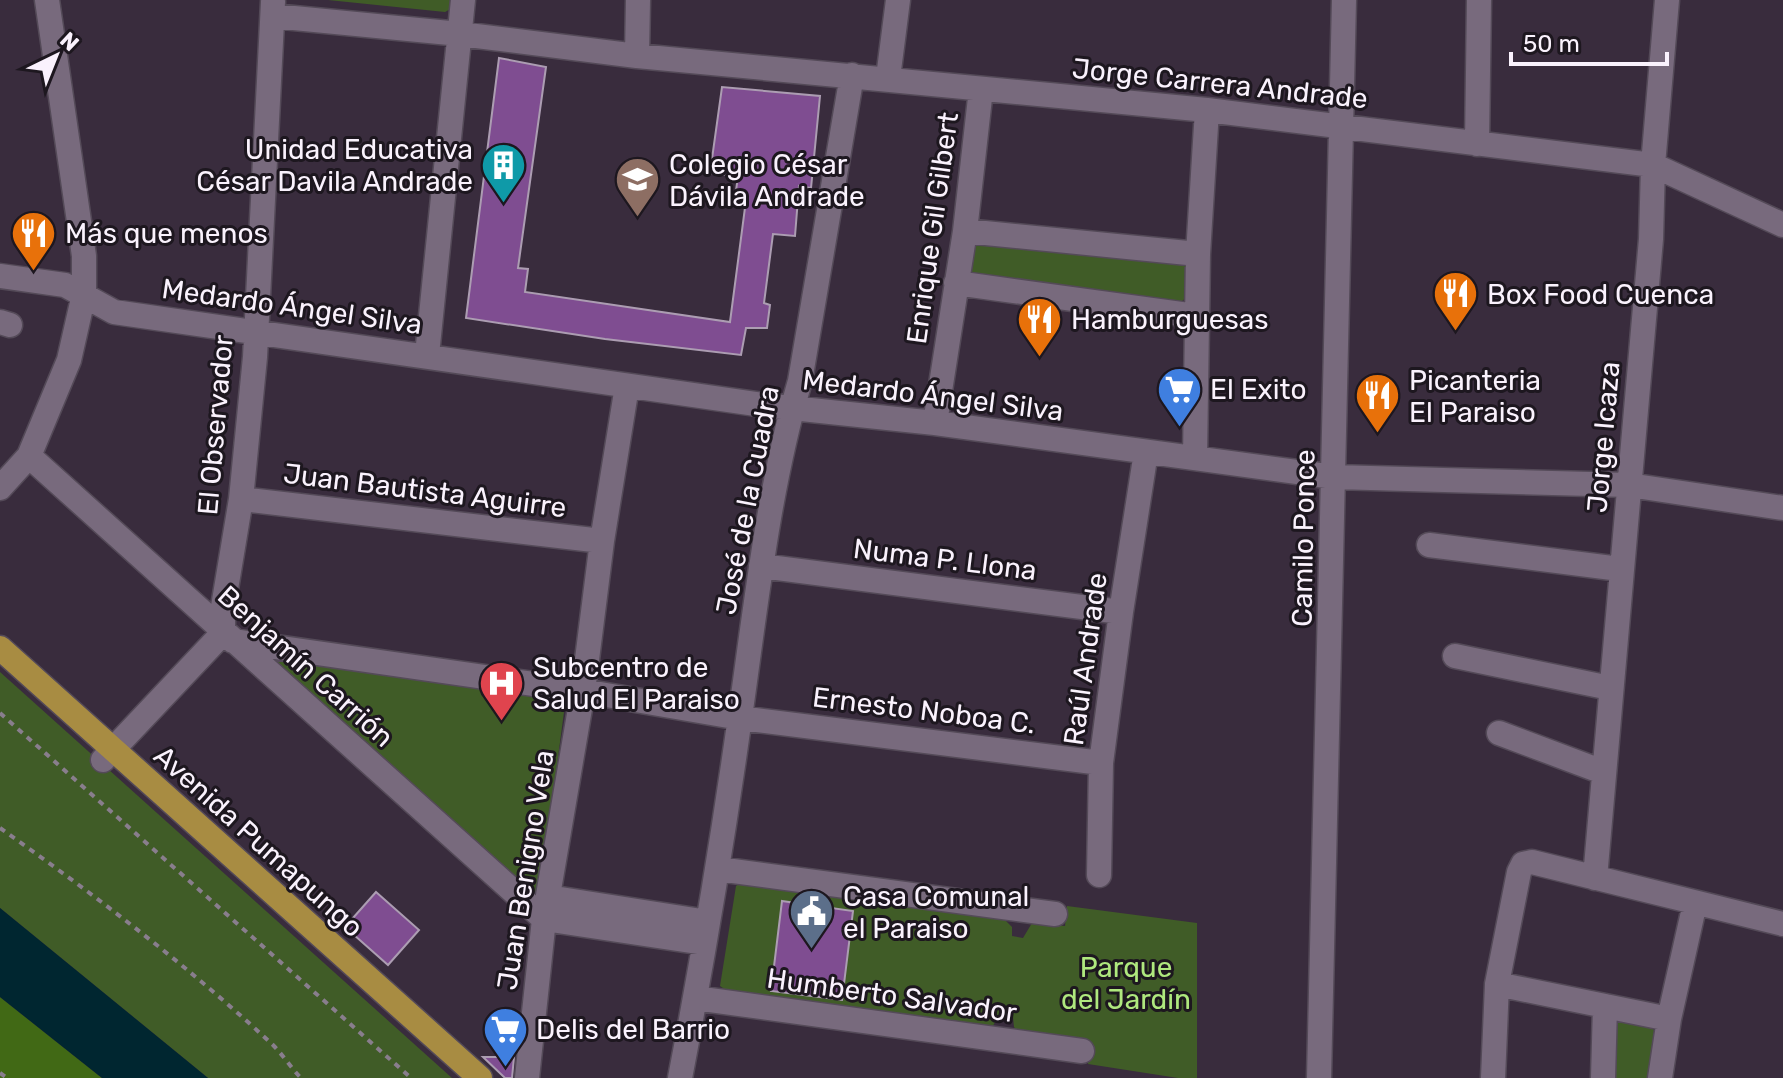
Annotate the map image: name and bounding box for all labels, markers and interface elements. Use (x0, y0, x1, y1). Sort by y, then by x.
north arrow (16, 16, 96, 96)
scale bar (1511, 16, 1667, 66)
text: N (54, 26, 84, 57)
text: 50 m (1523, 30, 1580, 58)
street label: Jorge Carrera Andrade (1071, 52, 1369, 115)
street label: Enrique Gil Gilbert (900, 110, 965, 346)
place label: Unidad Educativa César Davila Andrade (196, 133, 473, 198)
building icon: Unidad Educativa César Davila Andrade (480, 141, 528, 204)
place label: Colegio César Dávila Andrade (669, 148, 865, 213)
school or university icon: Colegio César Dávila Andrade (614, 156, 662, 219)
restaurant icon: Más que menos (10, 209, 58, 272)
place label: Más que menos (65, 217, 268, 250)
restaurant icon: Box Food Cuenca (1432, 270, 1480, 333)
street label: Medardo Ángel Silva (160, 272, 424, 341)
place label: Box Food Cuenca (1487, 278, 1714, 311)
restaurant icon: Hamburguesas (1016, 295, 1064, 358)
place label: Hamburguesas (1071, 303, 1268, 336)
street label: El Observador (191, 333, 240, 516)
street label: Jorge Icaza (1580, 360, 1627, 514)
street label: Medardo Ángel Silva (801, 363, 1065, 428)
place label: Picanteria El Paraiso (1409, 364, 1541, 429)
supermarket icon: El Exito (1155, 365, 1203, 428)
restaurant icon: Picanteria El Paraiso (1354, 372, 1402, 435)
place label: El Exito (1210, 373, 1307, 406)
street label: José de la Cuadra (709, 383, 786, 617)
street label: Camilo Ponce (1285, 449, 1322, 627)
street label: Juan Bautista Aguirre (282, 457, 568, 524)
street label: Numa P. Llona (851, 532, 1038, 587)
street label: Raúl Andrade (1057, 571, 1114, 748)
street label: Benjamín Carrión (211, 579, 400, 754)
place label: Subcentro de Salud El Paraiso (533, 651, 740, 716)
hospital icon: Subcentro de Salud El Paraiso (478, 659, 526, 722)
street label: Ernesto Noboa C. (811, 680, 1037, 741)
street label: Avenida Pumapungo (147, 739, 370, 944)
street label: Juan Benigno Vela (490, 748, 561, 992)
place label: Casa Comunal el Paraiso (843, 880, 1029, 945)
public building icon: Casa Comunal el Paraiso (788, 888, 836, 951)
park label: Parque del Jardín (1061, 951, 1191, 1016)
street label: Humberto Salvador (765, 962, 1019, 1029)
supermarket icon: Delis del Barrio (481, 1005, 529, 1068)
place label: Delis del Barrio (536, 1013, 730, 1046)

